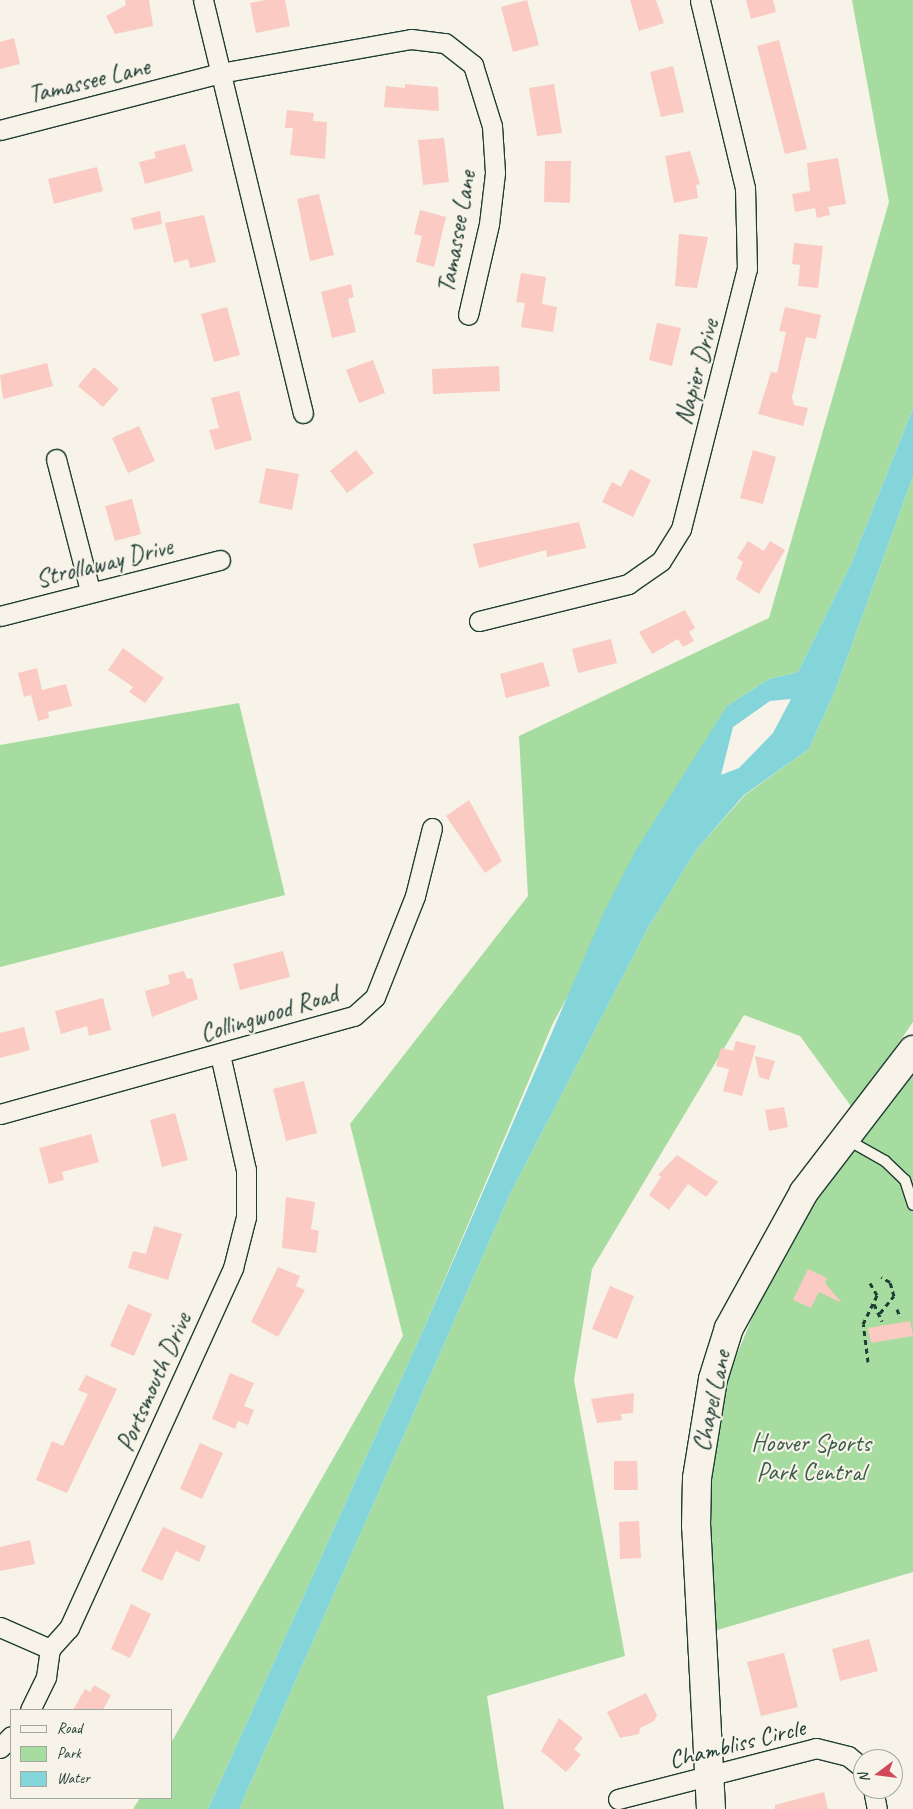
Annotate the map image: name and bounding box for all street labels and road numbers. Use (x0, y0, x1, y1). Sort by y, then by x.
street label: Tamassee Lane (25, 51, 153, 111)
street label: Tamassee Lane (431, 168, 483, 296)
street label: Napier Drive (669, 316, 725, 428)
street label: Strollaway Drive (33, 532, 175, 594)
street label: Collingwood Road (197, 979, 341, 1049)
street label: Portsmouth Drive (110, 1308, 198, 1456)
street label: Chapel Lane (687, 1347, 737, 1455)
street label: Chambliss Circle (666, 1713, 808, 1775)

